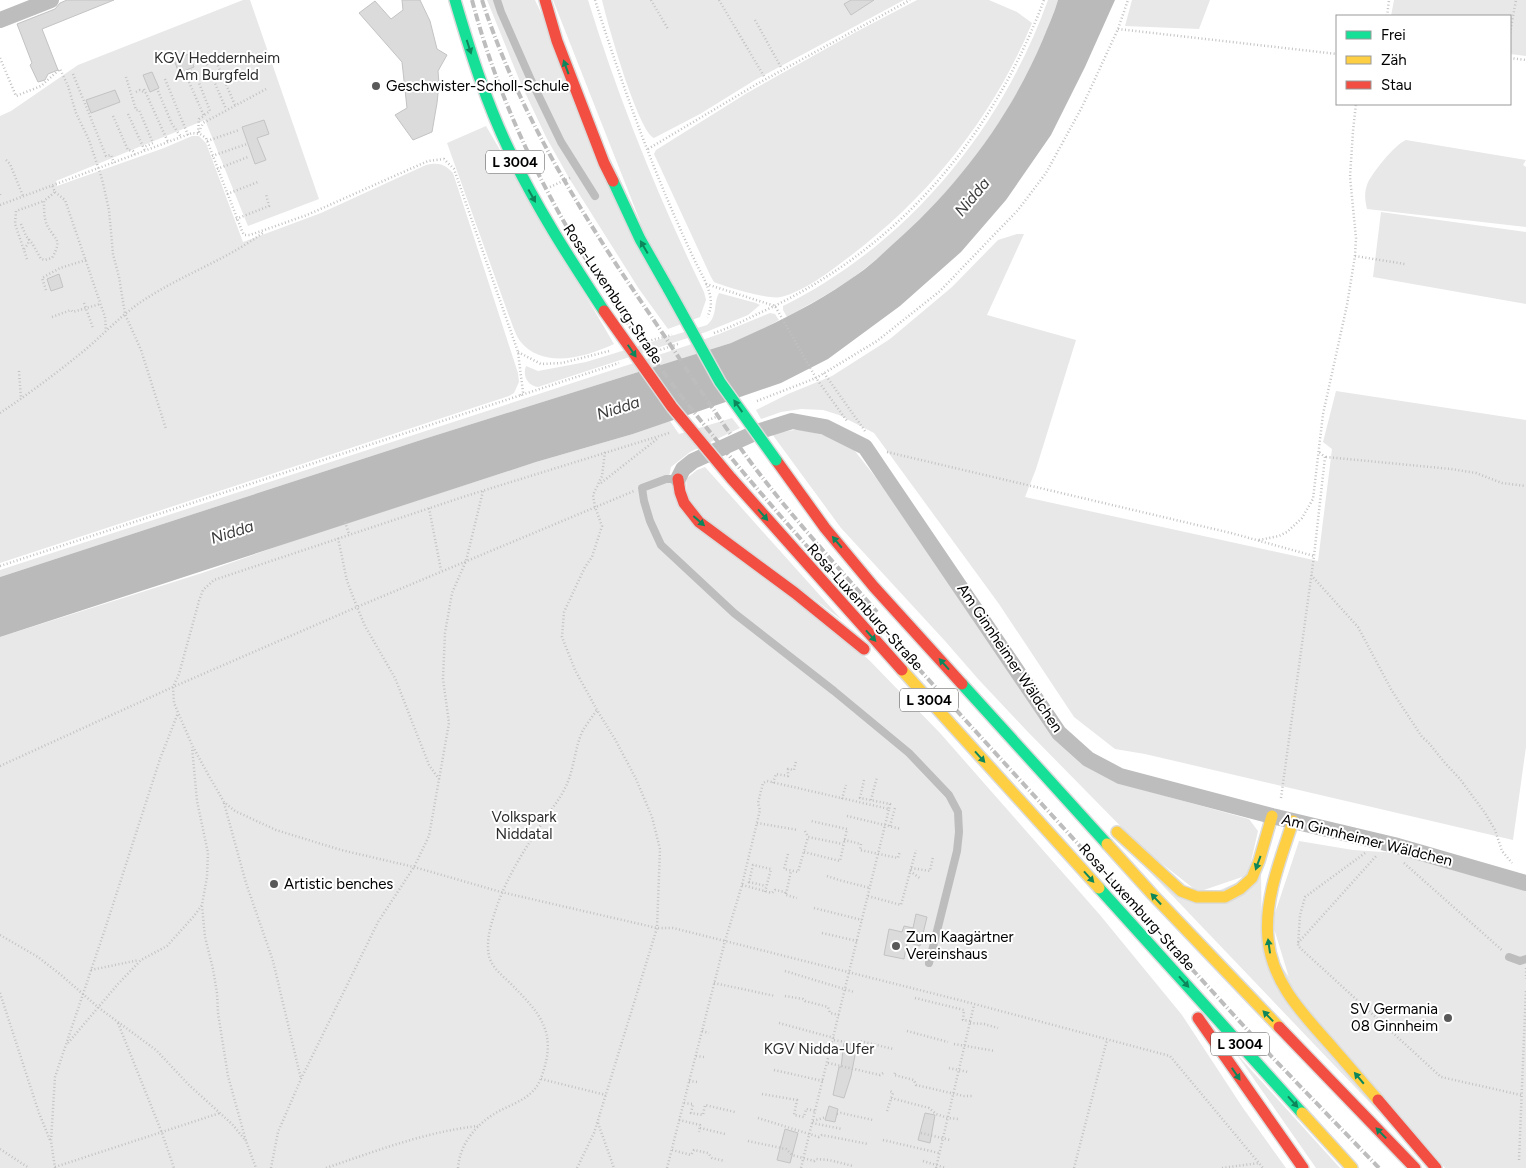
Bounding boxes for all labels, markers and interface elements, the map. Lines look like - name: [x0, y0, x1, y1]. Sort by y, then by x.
- legend: [1336, 15, 1511, 105]
- text: Frei: [1381, 26, 1406, 44]
- one-way arrow: [465, 39, 473, 54]
- park label: KGV Heddernheim Am Burgfeld: [154, 49, 280, 84]
- text: Zäh: [1381, 51, 1407, 69]
- one-way arrow: [562, 59, 569, 74]
- text: Stau: [1381, 76, 1412, 94]
- place label: Geschwister-Scholl-Schule: [386, 77, 569, 95]
- marker: Geschwister-Scholl-Schule: [370, 80, 382, 92]
- road number: L 3004: [486, 150, 544, 173]
- water label: Nidda: [950, 174, 994, 220]
- one-way arrow: [528, 189, 537, 203]
- street label: Rosa-Luxemburg-Straße: [559, 221, 667, 367]
- one-way arrow: [640, 241, 649, 254]
- one-way arrow: [627, 345, 637, 358]
- water label: Nidda: [594, 392, 642, 424]
- one-way arrow: [733, 399, 743, 413]
- one-way arrow: [757, 508, 769, 520]
- one-way arrow: [692, 515, 705, 526]
- water label: Nidda: [208, 516, 256, 548]
- one-way arrow: [831, 535, 842, 548]
- street label: Rosa-Luxemburg-Straße: [803, 540, 927, 674]
- street label: Am Ginnheimer Wäldchen: [954, 580, 1066, 736]
- one-way arrow: [865, 630, 877, 642]
- one-way arrow: [938, 658, 950, 670]
- road number: L 3004: [900, 688, 958, 712]
- one-way arrow: [974, 750, 986, 762]
- park label: Volkspark Niddatal: [492, 808, 557, 843]
- street label: Am Ginnheimer Wäldchen: [1280, 810, 1454, 870]
- street label: Rosa-Luxemburg-Straße: [1075, 840, 1199, 974]
- one-way arrow: [1254, 856, 1262, 871]
- one-way arrow: [1083, 871, 1095, 883]
- place label: Artistic benches: [284, 875, 393, 893]
- marker: Artistic benches: [268, 878, 280, 890]
- one-way arrow: [1150, 893, 1162, 905]
- place label: Zum Kaagärtner Vereinshaus: [906, 928, 1014, 963]
- one-way arrow: [1265, 937, 1273, 953]
- marker: Zum Kaagärtner Vereinshaus: [890, 940, 902, 952]
- one-way arrow: [1178, 975, 1190, 987]
- place label: SV Germania 08 Ginnheim: [1350, 1000, 1438, 1035]
- one-way arrow: [1262, 1011, 1274, 1023]
- marker: SV Germania 08 Ginnheim: [1442, 1012, 1454, 1024]
- road number: L 3004: [1211, 1032, 1269, 1056]
- park label: KGV Nidda-Ufer: [764, 1040, 874, 1058]
- one-way arrow: [1231, 1067, 1241, 1081]
- one-way arrow: [1353, 1072, 1364, 1085]
- one-way arrow: [1287, 1096, 1299, 1108]
- one-way arrow: [1375, 1127, 1387, 1139]

